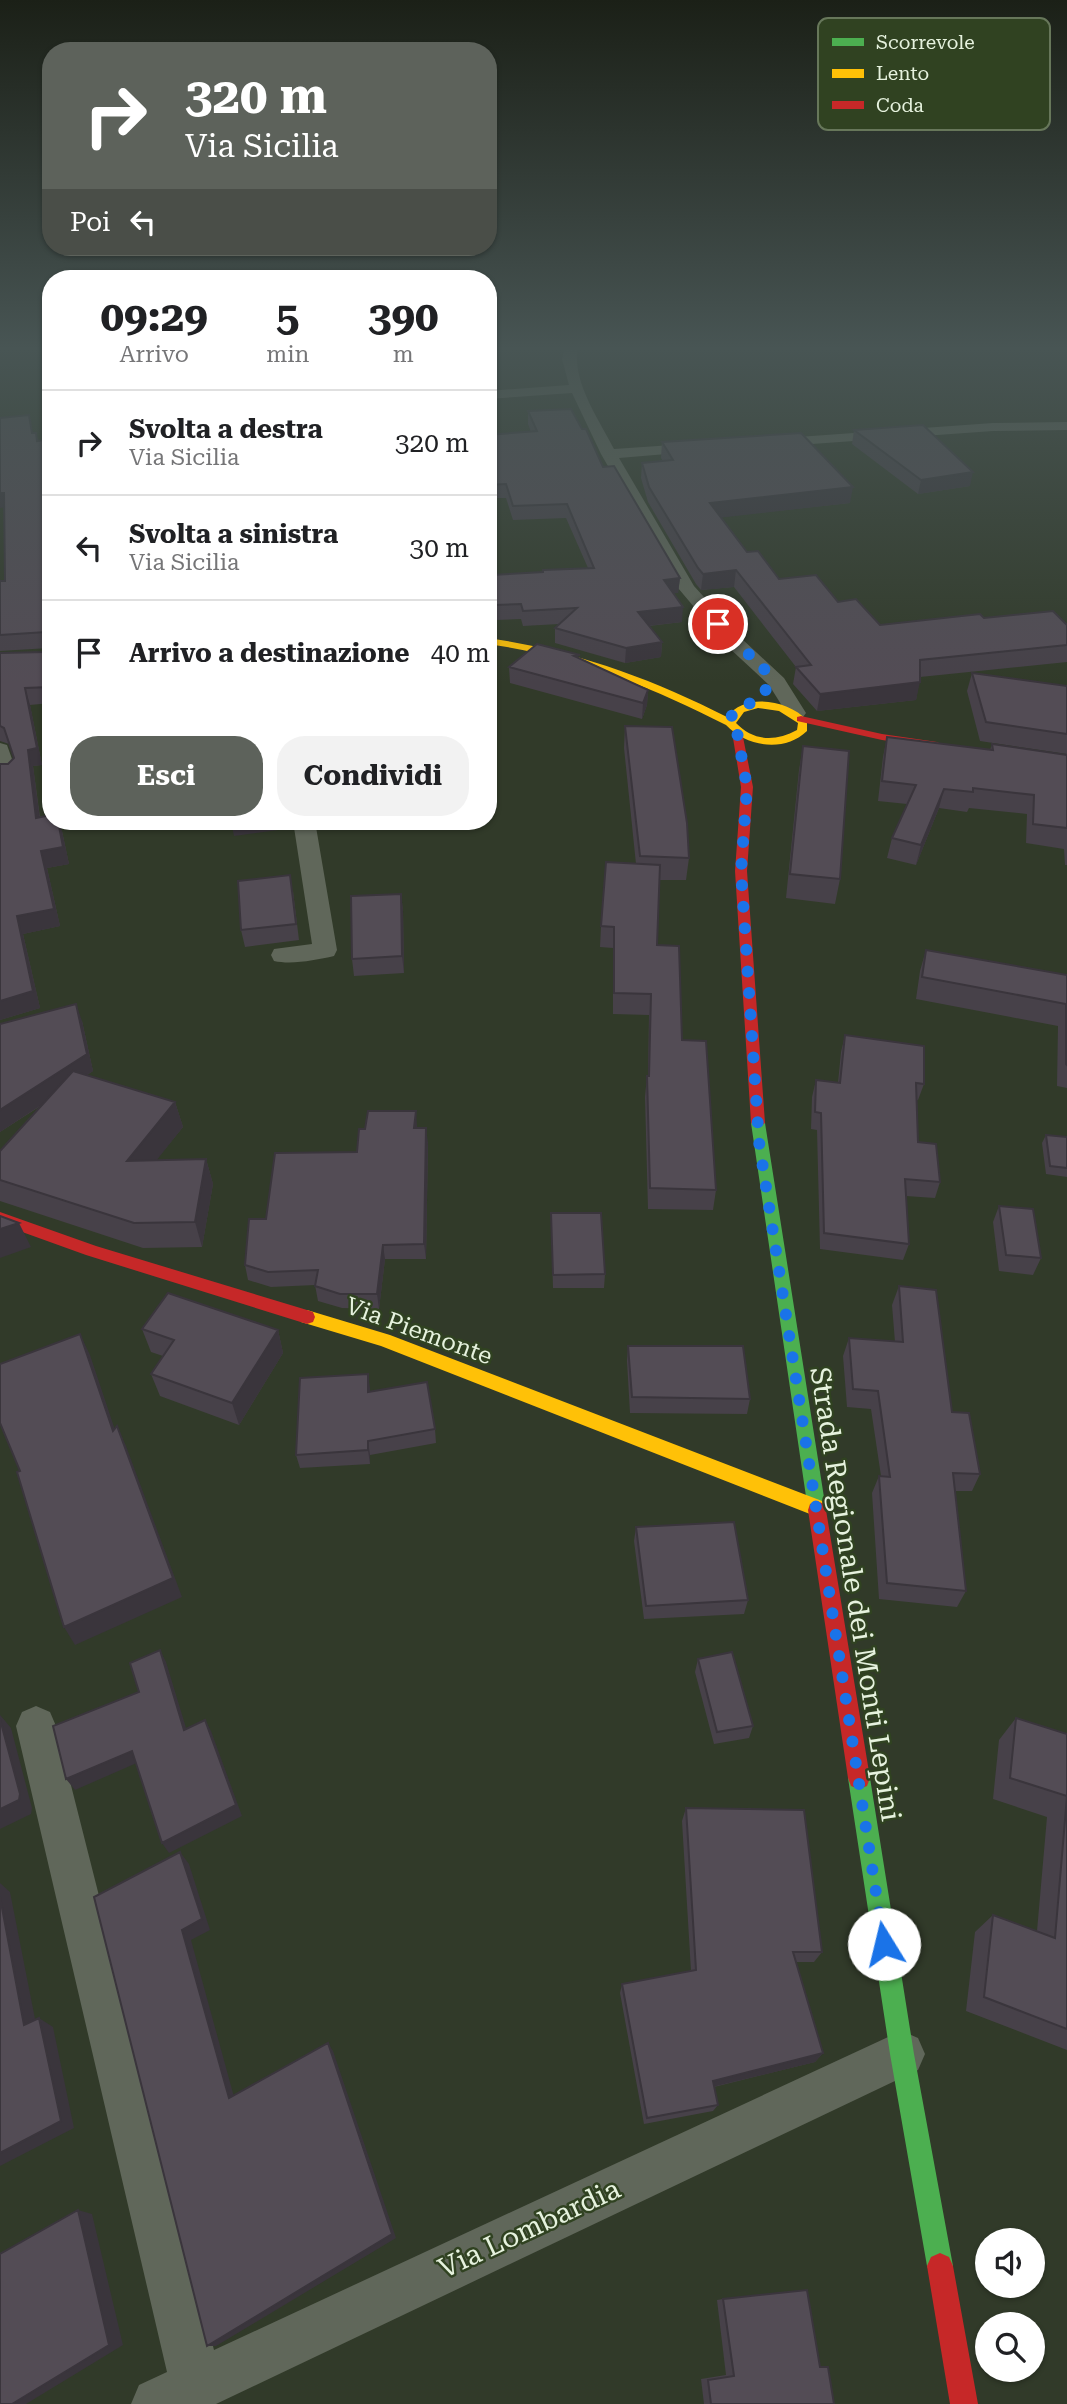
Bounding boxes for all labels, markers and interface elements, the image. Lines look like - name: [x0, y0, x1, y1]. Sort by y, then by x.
- legend: [818, 18, 1050, 130]
- text: Scorrevole: [876, 31, 975, 54]
- text: Lento: [876, 62, 929, 85]
- text: 320 m: [185, 68, 327, 125]
- icon: right: [70, 70, 161, 161]
- text: Coda: [876, 94, 925, 117]
- text: Via Sicilia: [185, 127, 339, 165]
- icon: left: [124, 203, 162, 241]
- text: Poi: [70, 207, 110, 237]
- text: 09:29: [101, 292, 208, 341]
- text: 5: [276, 292, 300, 341]
- text: 390: [368, 292, 438, 341]
- text: Arrivo: [119, 341, 189, 368]
- text: min: [266, 341, 309, 368]
- text: m: [393, 341, 414, 368]
- text: Svolta a destra: [129, 414, 323, 444]
- icon: right: [70, 424, 108, 462]
- text: 320 m: [395, 428, 469, 458]
- text: Via Sicilia: [129, 444, 239, 471]
- text: Svolta a sinistra: [129, 519, 338, 549]
- icon: left: [70, 529, 108, 567]
- text: 30 m: [410, 533, 469, 563]
- text: Via Sicilia: [129, 549, 239, 576]
- pin: [688, 594, 748, 654]
- icon: arrive: [699, 605, 737, 643]
- icon: arrive: [70, 634, 108, 672]
- text: Arrivo a destinazione: [129, 638, 410, 668]
- text: 40 m: [431, 638, 490, 668]
- button: Esci: [70, 736, 263, 816]
- button: Condividi: [277, 736, 469, 816]
- street label: Via Piemonte: [342, 1292, 496, 1370]
- street label: Strada Regionale dei Monti Lepini: [803, 1365, 908, 1824]
- position arrow: [847, 1907, 921, 1981]
- street label: Via Lombardia: [433, 2172, 625, 2285]
- map controls: [975, 2228, 1045, 2382]
- button: sound: [975, 2228, 1045, 2298]
- button: search: [975, 2312, 1045, 2382]

